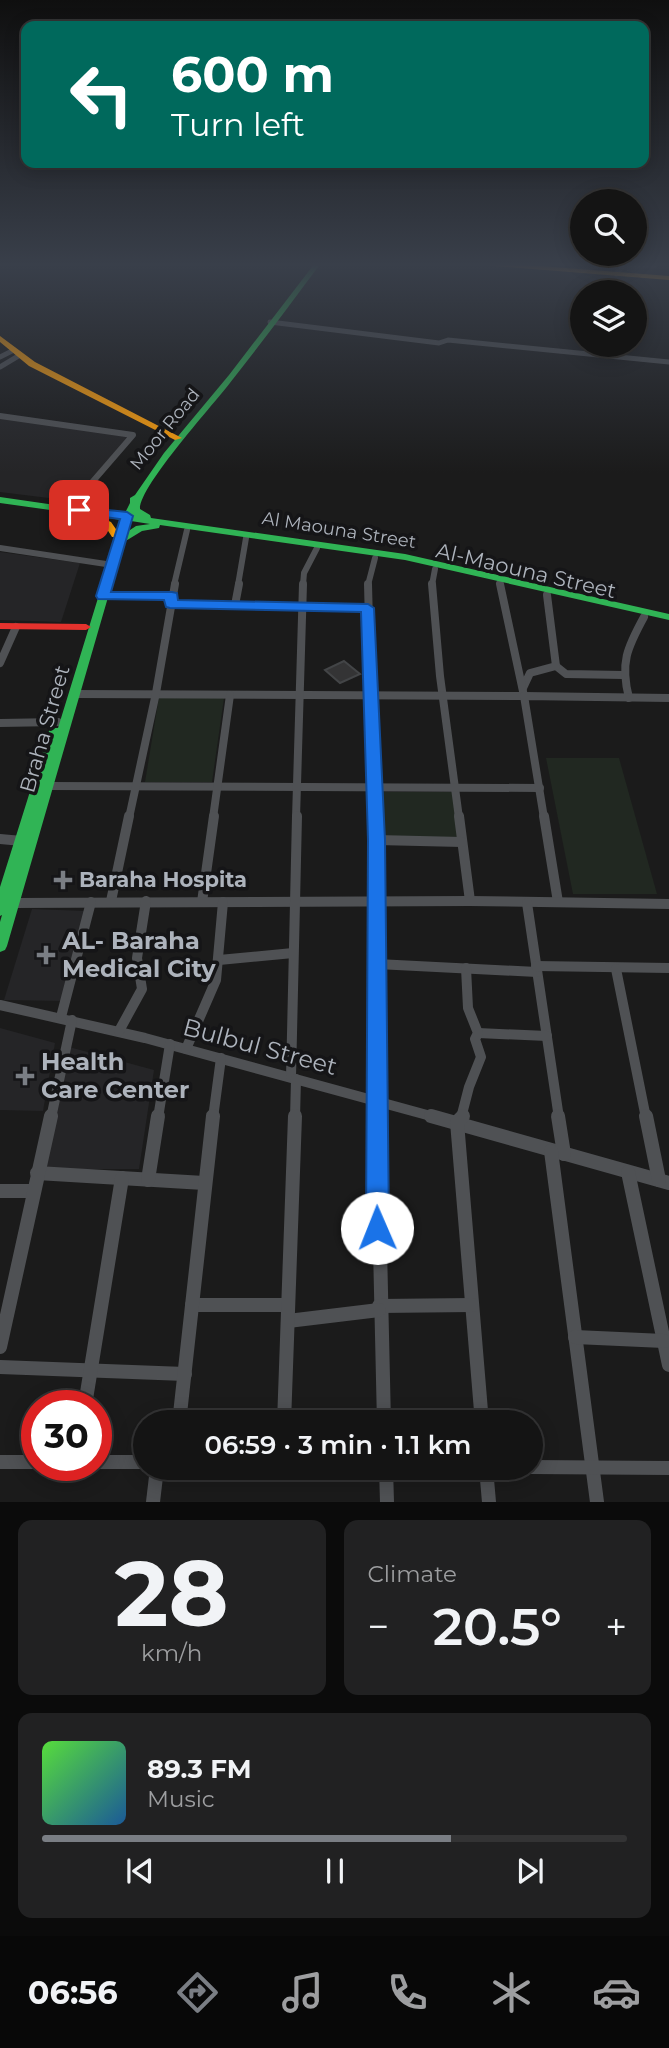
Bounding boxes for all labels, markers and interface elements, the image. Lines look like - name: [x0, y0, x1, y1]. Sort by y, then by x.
- text: 600 m: [171, 45, 334, 104]
- icon: left: [56, 49, 147, 140]
- text: Turn left: [171, 105, 305, 144]
- map controls: [570, 189, 647, 357]
- button: search: [570, 189, 647, 266]
- button: layers: [570, 280, 647, 357]
- street label: Moor Road: [125, 384, 205, 474]
- pin: [49, 480, 109, 540]
- icon: arrive: [60, 491, 98, 529]
- street label: Al Maouna Street: [260, 507, 418, 553]
- street label: Al-Maouna Street: [434, 538, 619, 603]
- street label: Braha Street: [14, 662, 75, 795]
- place label: Baraha Hospita: [79, 867, 247, 892]
- marker: Baraha Hospita: [53, 870, 73, 890]
- place label: AL- Baraha Medical City: [61, 926, 216, 983]
- marker: AL- Baraha Medical City: [36, 945, 56, 965]
- street label: Bulbul Street: [180, 1012, 341, 1081]
- place label: Health Care Center: [41, 1047, 189, 1104]
- marker: Health Care Center: [15, 1066, 35, 1086]
- position arrow: [340, 1191, 414, 1265]
- speed limit sign: 30: [21, 1390, 112, 1481]
- text: 06:59 · 3 min · 1.1 km: [205, 1429, 471, 1461]
- text: 28: [115, 1538, 229, 1649]
- text: Climate: [368, 1560, 457, 1588]
- text: 20.5°: [433, 1595, 562, 1658]
- text: −: [368, 1603, 389, 1650]
- text: +: [605, 1603, 627, 1650]
- text: km/h: [141, 1639, 202, 1667]
- text: 89.3 FM: [147, 1753, 252, 1785]
- text: Music: [147, 1785, 215, 1813]
- icon: previous: [121, 1852, 159, 1890]
- icon: pause: [316, 1852, 354, 1890]
- icon: next: [511, 1852, 549, 1890]
- icon: directions: [173, 1968, 222, 2017]
- icon: music: [278, 1968, 327, 2017]
- icon: phone: [383, 1968, 432, 2017]
- icon: climate: [487, 1968, 536, 2017]
- icon: car: [592, 1968, 641, 2017]
- text: 06:56: [28, 1973, 118, 2012]

